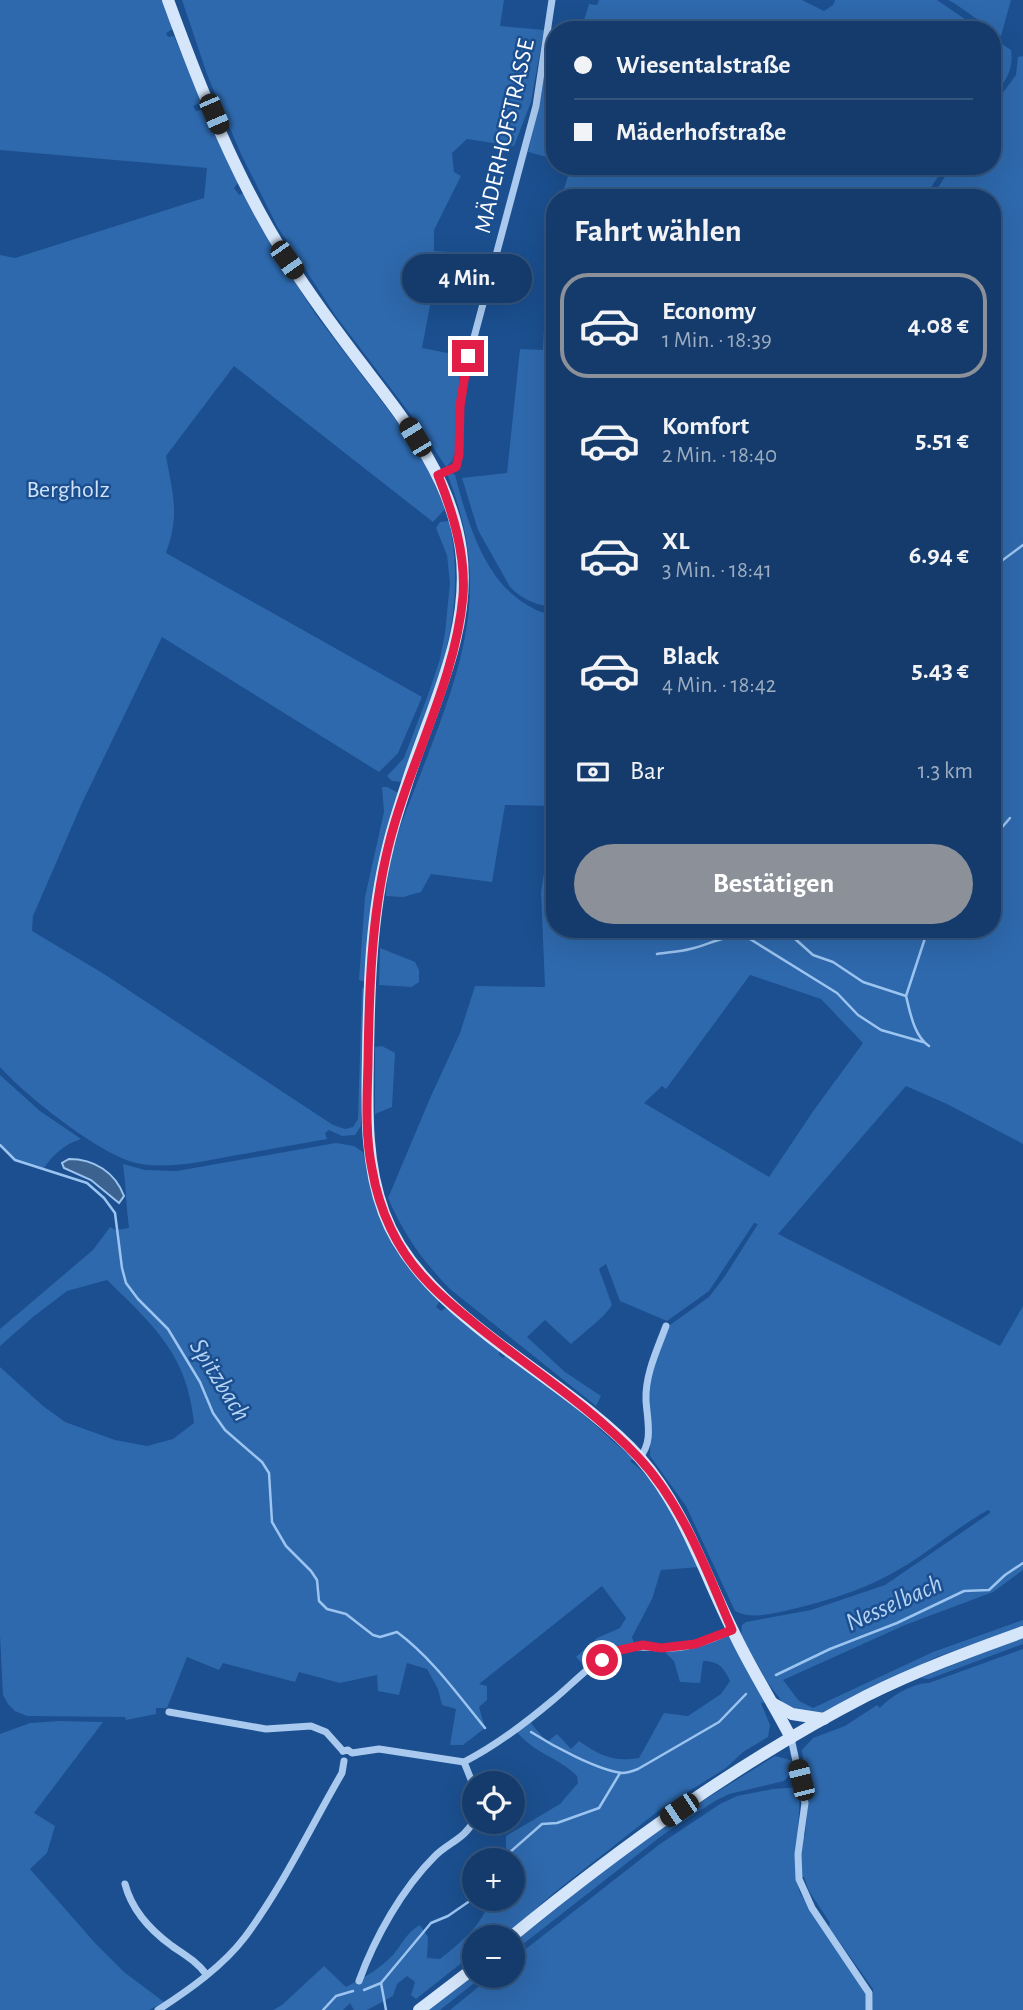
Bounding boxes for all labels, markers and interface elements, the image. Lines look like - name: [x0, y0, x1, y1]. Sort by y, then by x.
- street label: MÄDERHOFSTRASSE: [470, 36, 539, 236]
- text: Wiesentalstraße: [616, 52, 791, 78]
- car: [197, 91, 232, 137]
- text: Mäderhofstraße: [616, 119, 786, 145]
- text: Fahrt wählen: [574, 215, 742, 247]
- car: [267, 237, 308, 283]
- callout: 4 Min.: [403, 254, 533, 304]
- text: 4 Min.: [439, 267, 495, 290]
- icon: car: [578, 294, 641, 357]
- text: Economy: [662, 298, 756, 324]
- text: 4.08 €: [908, 312, 969, 338]
- text: 1 Min. · 18:39: [662, 329, 772, 352]
- route end: [452, 340, 484, 372]
- icon: car: [578, 409, 641, 472]
- text: Komfort: [662, 413, 749, 439]
- car: [396, 414, 435, 460]
- text: 5.51 €: [915, 427, 969, 453]
- text: 2 Min. · 18:40: [662, 444, 777, 467]
- park label: Bergholz: [26, 478, 110, 502]
- icon: car: [578, 524, 641, 587]
- text: XL: [662, 528, 689, 554]
- text: 6.94 €: [909, 542, 969, 568]
- text: 3 Min. · 18:41: [662, 559, 772, 582]
- icon: car: [578, 639, 641, 702]
- text: Black: [662, 643, 719, 669]
- text: 5.43 €: [911, 657, 969, 683]
- text: 4 Min. · 18:42: [662, 674, 776, 697]
- icon: cash: [574, 753, 612, 791]
- text: Bar: [630, 758, 664, 784]
- text: 1.3 km: [918, 760, 973, 783]
- button: Bestätigen: [574, 844, 973, 924]
- water label: Spitzbach: [185, 1334, 255, 1426]
- water label: Nesselbach: [842, 1570, 946, 1636]
- route start: [586, 1644, 618, 1676]
- car: [786, 1757, 817, 1803]
- map controls: [462, 1771, 525, 1988]
- button: locate: [462, 1771, 525, 1834]
- car: [656, 1790, 703, 1830]
- button: +: [462, 1848, 525, 1911]
- button: −: [462, 1925, 525, 1988]

